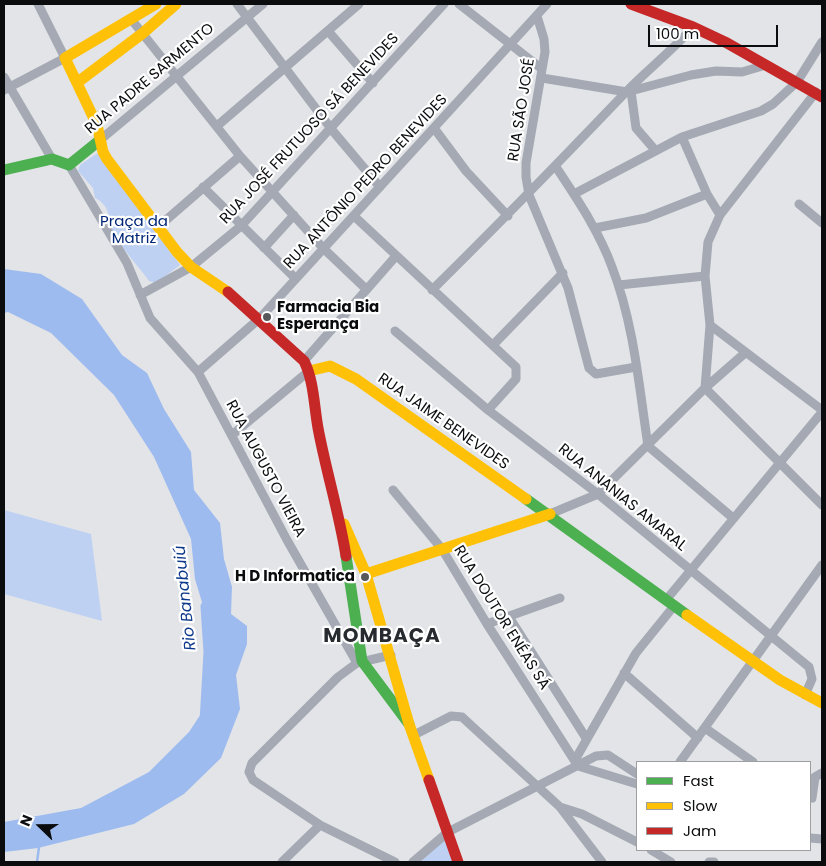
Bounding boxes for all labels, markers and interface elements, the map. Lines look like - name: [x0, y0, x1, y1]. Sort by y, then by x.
- scale bar: [651, 15, 781, 47]
- street label: RUA PADRE SARMENTO: [82, 20, 218, 138]
- text: 100 m: [656, 23, 699, 44]
- street label: RUA JOSÉ FRUTUOSO SÁ BENEVIDES: [217, 30, 403, 228]
- street label: RUA SÃO JOSÉ: [505, 57, 539, 163]
- street label: RUA ANTÔNIO PEDRO BENEVIDES: [280, 91, 452, 273]
- park label: Praça da Matriz: [100, 213, 168, 248]
- place label: Farmacia Bia Esperança: [277, 299, 379, 334]
- marker: Farmacia Bia Esperança: [261, 311, 273, 323]
- street label: RUA JAIME BENEVIDES: [374, 370, 512, 474]
- street label: RUA AUGUSTO VIEIRA: [221, 397, 309, 541]
- street label: RUA ANANIAS AMARAL: [554, 441, 690, 555]
- street label: RUA DOUTOR ENÉAS SÁ: [449, 543, 553, 693]
- water label: Rio Banabuiú: [171, 544, 201, 652]
- place label: H D Informatica: [235, 568, 355, 586]
- marker: H D Informatica: [359, 571, 371, 583]
- district label: MOMBAÇA: [322, 625, 442, 649]
- legend: [636, 761, 811, 851]
- text: Fast: [683, 770, 714, 791]
- text: Slow: [683, 795, 717, 816]
- north arrow: [15, 801, 65, 851]
- text: N: [15, 812, 37, 829]
- text: Jam: [683, 820, 717, 841]

